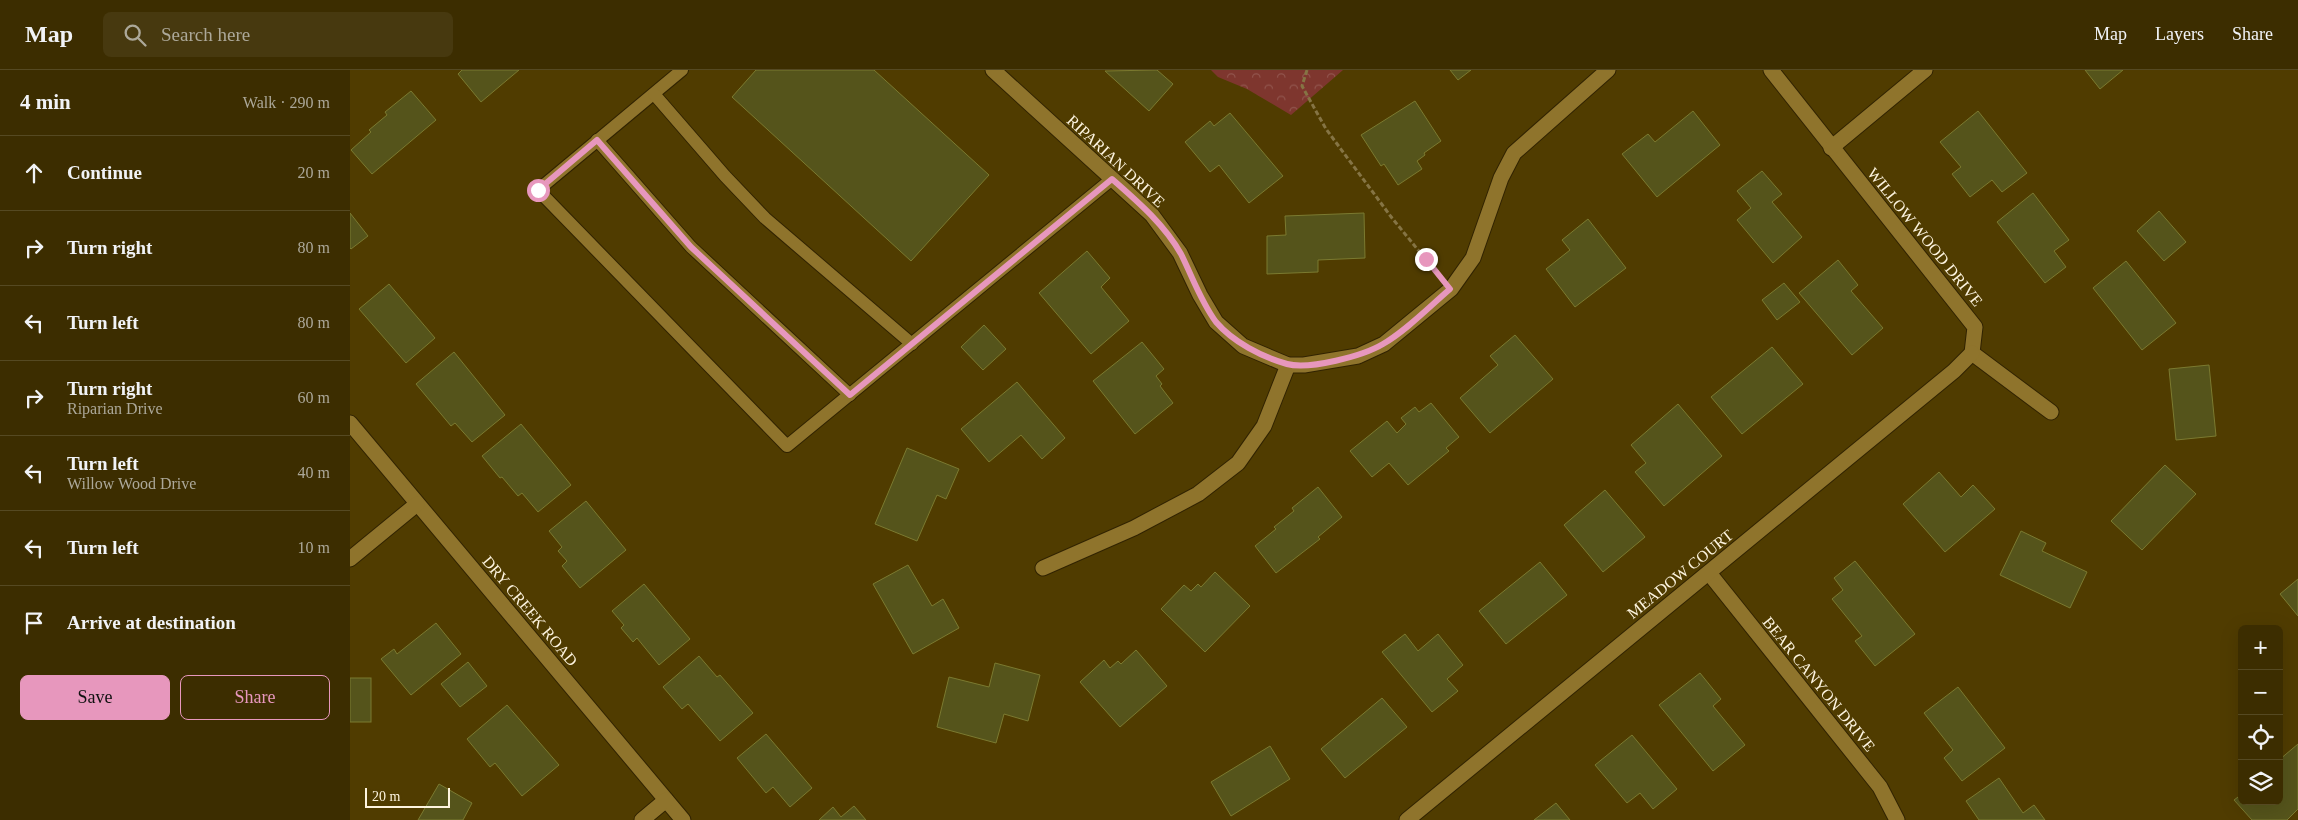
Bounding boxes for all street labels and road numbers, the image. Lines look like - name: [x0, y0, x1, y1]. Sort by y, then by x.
- street label: RIPARIAN DRIVE: [1064, 111, 1168, 211]
- street label: WILLOW WOOD DRIVE: [1864, 165, 1986, 309]
- street label: MEADOW COURT: [1624, 526, 1736, 622]
- street label: DRY CREEK ROAD: [479, 553, 581, 669]
- street label: BEAR CANYON DRIVE: [1760, 613, 1878, 755]

